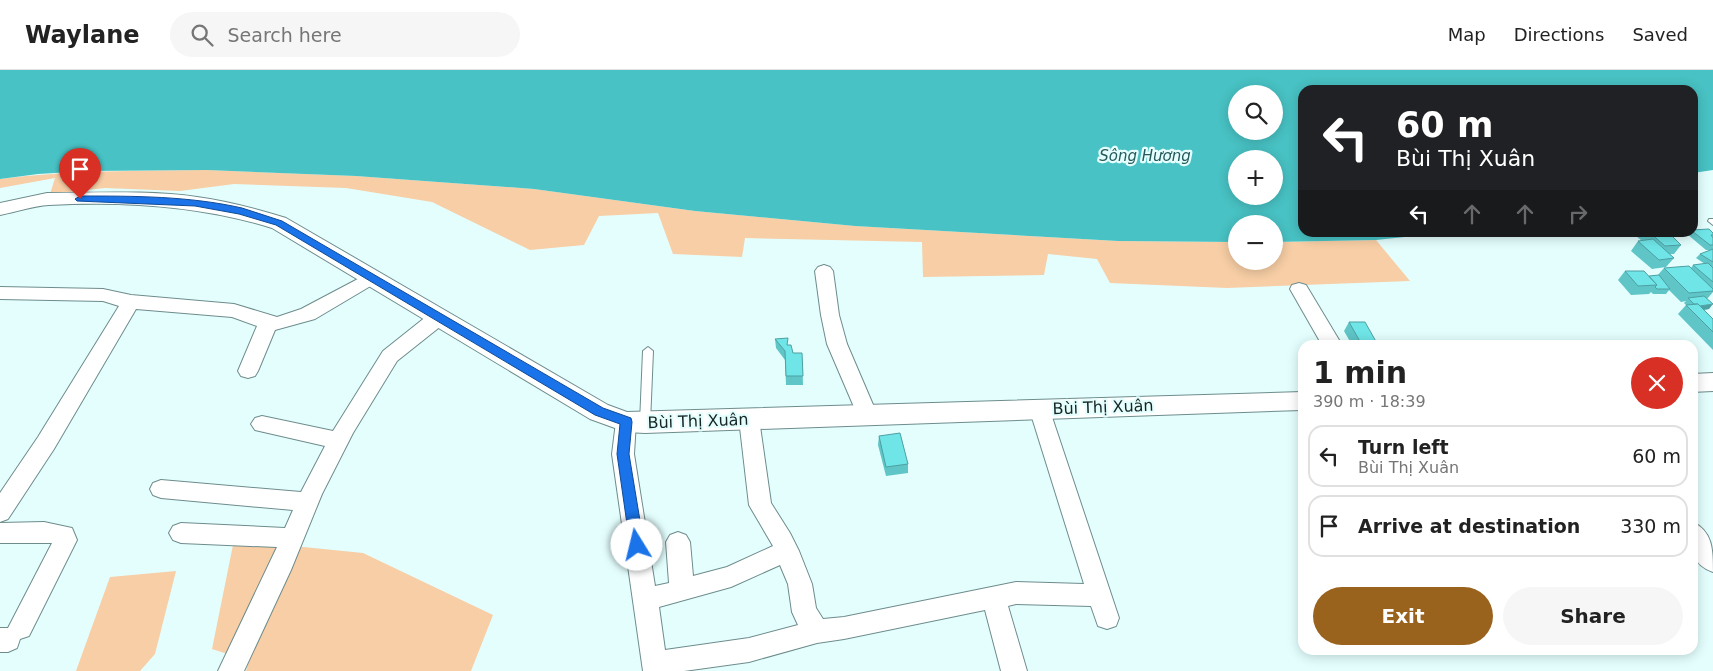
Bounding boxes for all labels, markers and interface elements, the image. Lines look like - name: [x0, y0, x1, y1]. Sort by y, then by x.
- search box: [170, 12, 520, 57]
- text: Waylane: [25, 21, 140, 49]
- icon: search: [188, 21, 216, 49]
- text: Search here: [228, 24, 342, 46]
- text: Map: [1448, 24, 1486, 45]
- text: Directions: [1514, 24, 1604, 45]
- text: Saved: [1632, 24, 1688, 45]
- map controls: [1228, 85, 1283, 270]
- button: search: [1228, 85, 1283, 140]
- icon: left: [1313, 105, 1378, 170]
- text: 60 m: [1396, 105, 1493, 145]
- text: Bùi Thị Xuân: [1396, 146, 1535, 171]
- water label: Sông Hương: [1099, 147, 1191, 165]
- pin: [59, 148, 101, 199]
- button: +: [1228, 150, 1283, 205]
- icon: arrive: [66, 155, 94, 183]
- icon: left: [1405, 200, 1433, 228]
- icon: ahead: [1458, 200, 1486, 228]
- icon: ahead: [1511, 200, 1539, 228]
- icon: right: [1564, 200, 1592, 228]
- button: −: [1228, 215, 1283, 270]
- text: 1 min: [1313, 355, 1407, 390]
- button: close: [1631, 357, 1683, 409]
- text: 390 m · 18:39: [1313, 392, 1426, 411]
- street label: Bùi Thị Xuân: [1052, 396, 1154, 418]
- street label: Bùi Thị Xuân: [647, 410, 749, 432]
- text: Turn left: [1358, 436, 1449, 458]
- icon: left: [1315, 442, 1343, 470]
- text: 60 m: [1632, 445, 1681, 467]
- text: Bùi Thị Xuân: [1358, 458, 1459, 477]
- icon: arrive: [1315, 512, 1343, 540]
- text: Arrive at destination: [1358, 515, 1580, 537]
- text: 330 m: [1620, 515, 1681, 537]
- position arrow: [610, 518, 662, 570]
- button: Exit: [1313, 587, 1493, 645]
- button: Share: [1503, 587, 1683, 645]

